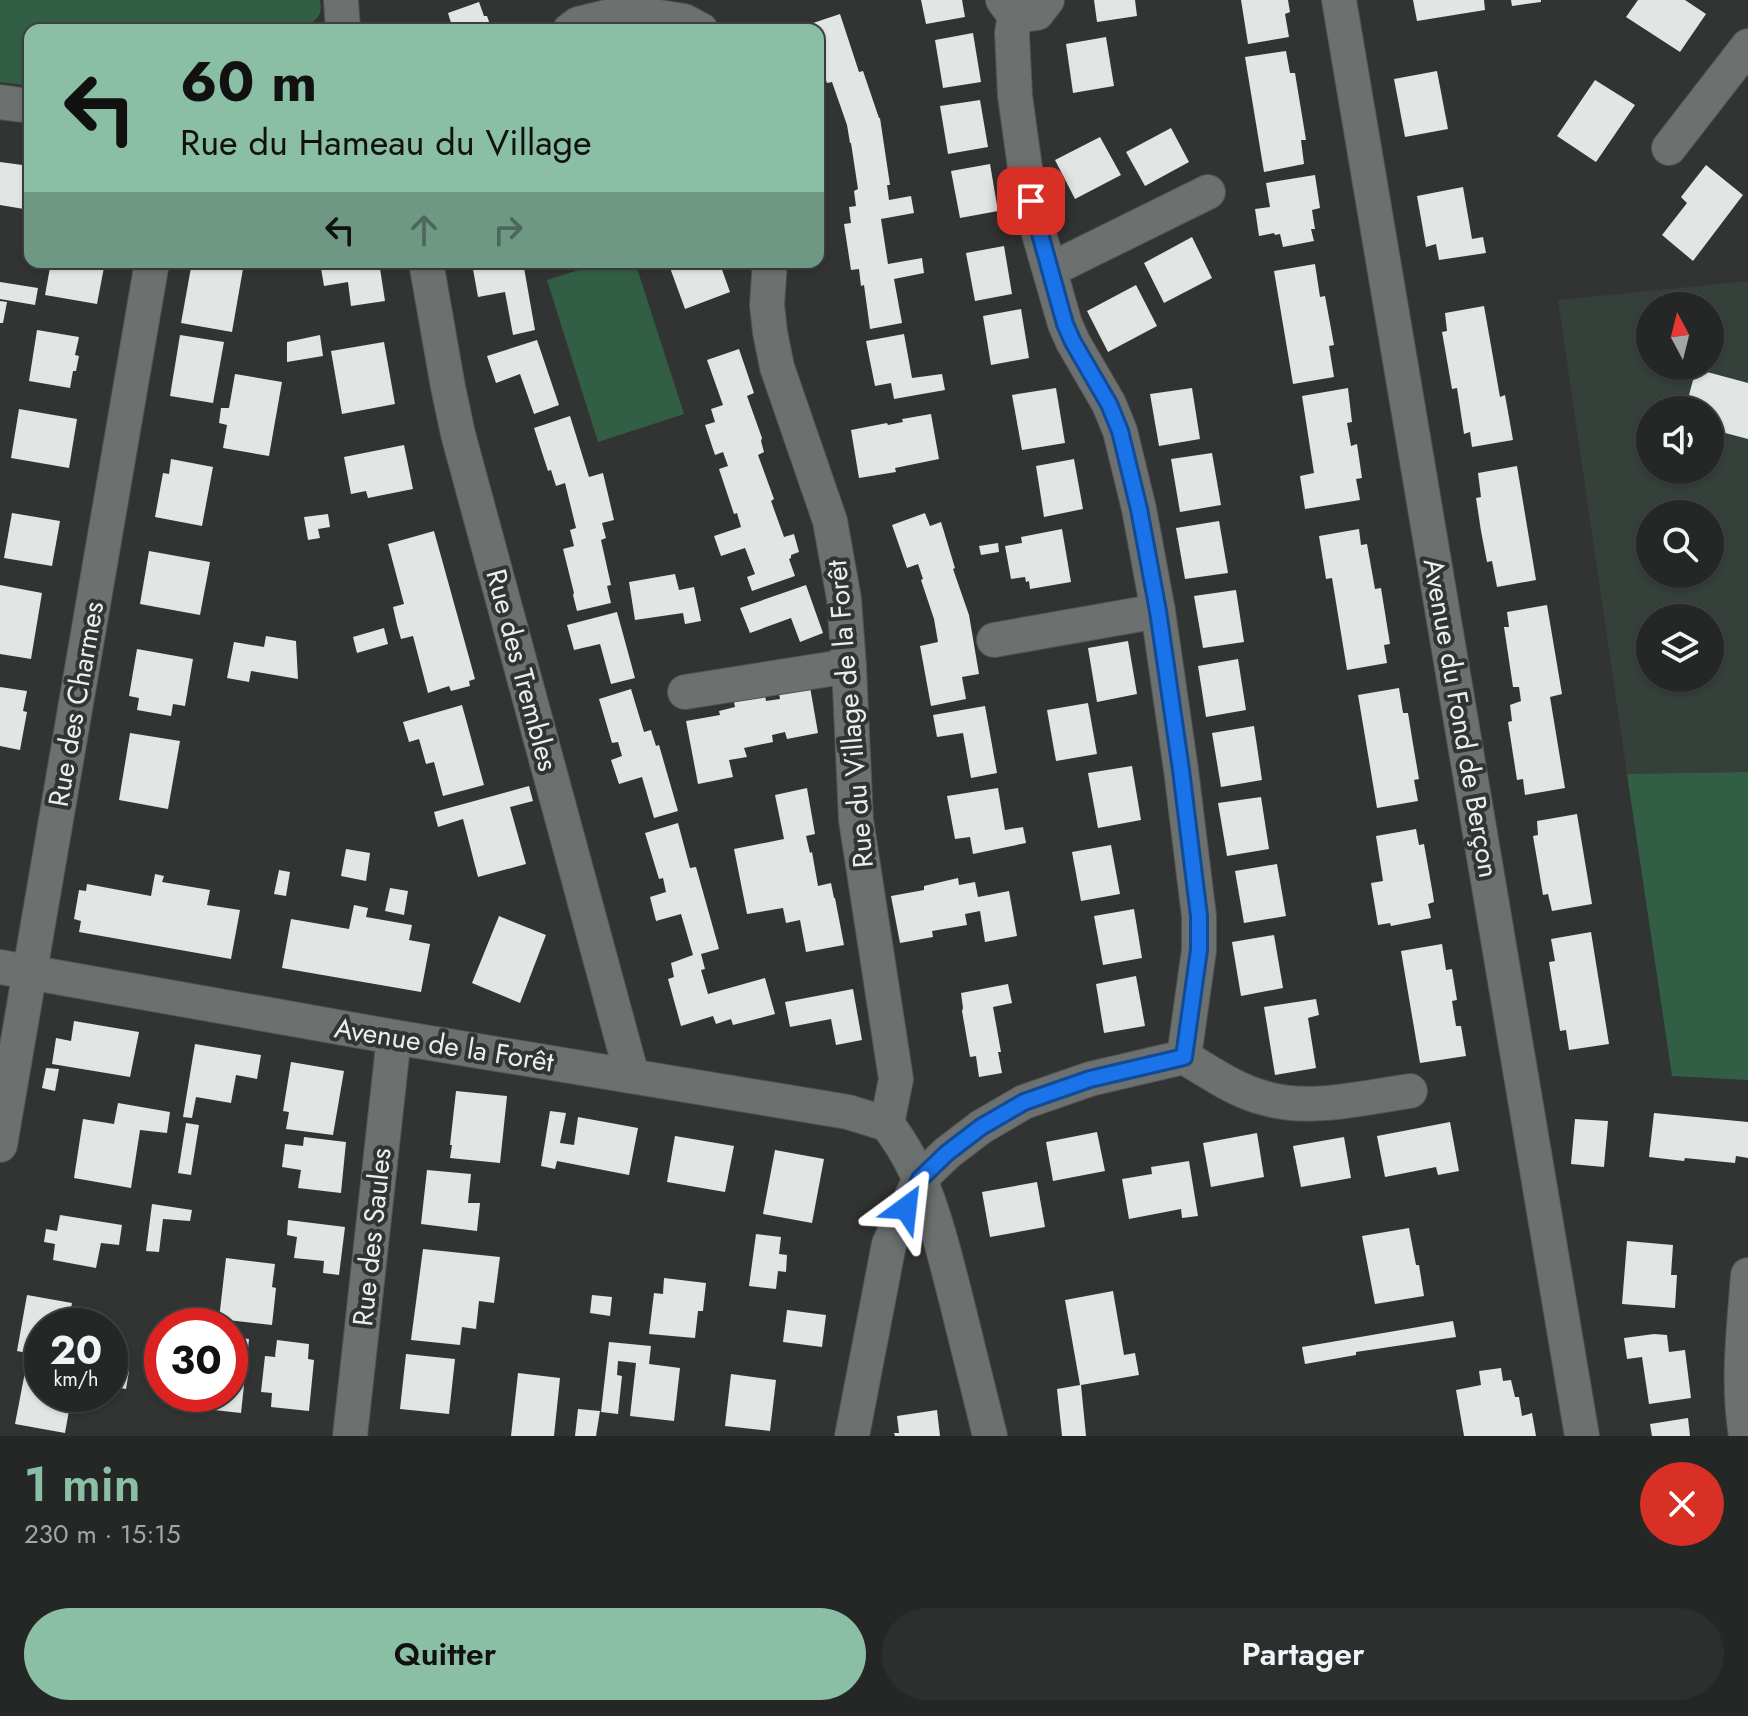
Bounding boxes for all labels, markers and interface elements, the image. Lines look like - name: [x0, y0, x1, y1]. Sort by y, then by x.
- text: 60 m: [180, 41, 317, 122]
- icon: left: [48, 56, 152, 160]
- text: Rue du Hameau du Village: [180, 116, 592, 168]
- pin: [997, 167, 1065, 235]
- icon: arrive: [1009, 179, 1053, 223]
- icon: left: [318, 208, 362, 252]
- icon: ahead: [402, 208, 446, 252]
- icon: right: [486, 208, 530, 252]
- north arrow: [1636, 292, 1724, 380]
- map controls: [1636, 292, 1724, 692]
- button: sound: [1636, 396, 1724, 484]
- button: search: [1636, 500, 1724, 588]
- street label: Avenue du Fond de Berçon: [1413, 555, 1509, 881]
- street label: Rue du Village de la Forêt: [816, 558, 884, 870]
- street label: Rue des Trembles: [475, 564, 569, 776]
- street label: Rue des Charmes: [38, 598, 114, 810]
- button: layers: [1636, 604, 1724, 692]
- street label: Avenue de la Forêt: [331, 1007, 557, 1083]
- street label: Rue des Saules: [342, 1146, 402, 1328]
- position arrow: [864, 1166, 948, 1250]
- speed limit sign: 30: [144, 1308, 248, 1412]
- text: 20: [50, 1321, 102, 1379]
- text: km/h: [53, 1365, 99, 1394]
- text: 1 min: [24, 1450, 141, 1519]
- button: close: [1640, 1462, 1724, 1546]
- text: 230 m · 15:15: [24, 1515, 181, 1553]
- button: Quitter: [24, 1608, 866, 1700]
- button: Partager: [882, 1608, 1724, 1700]

